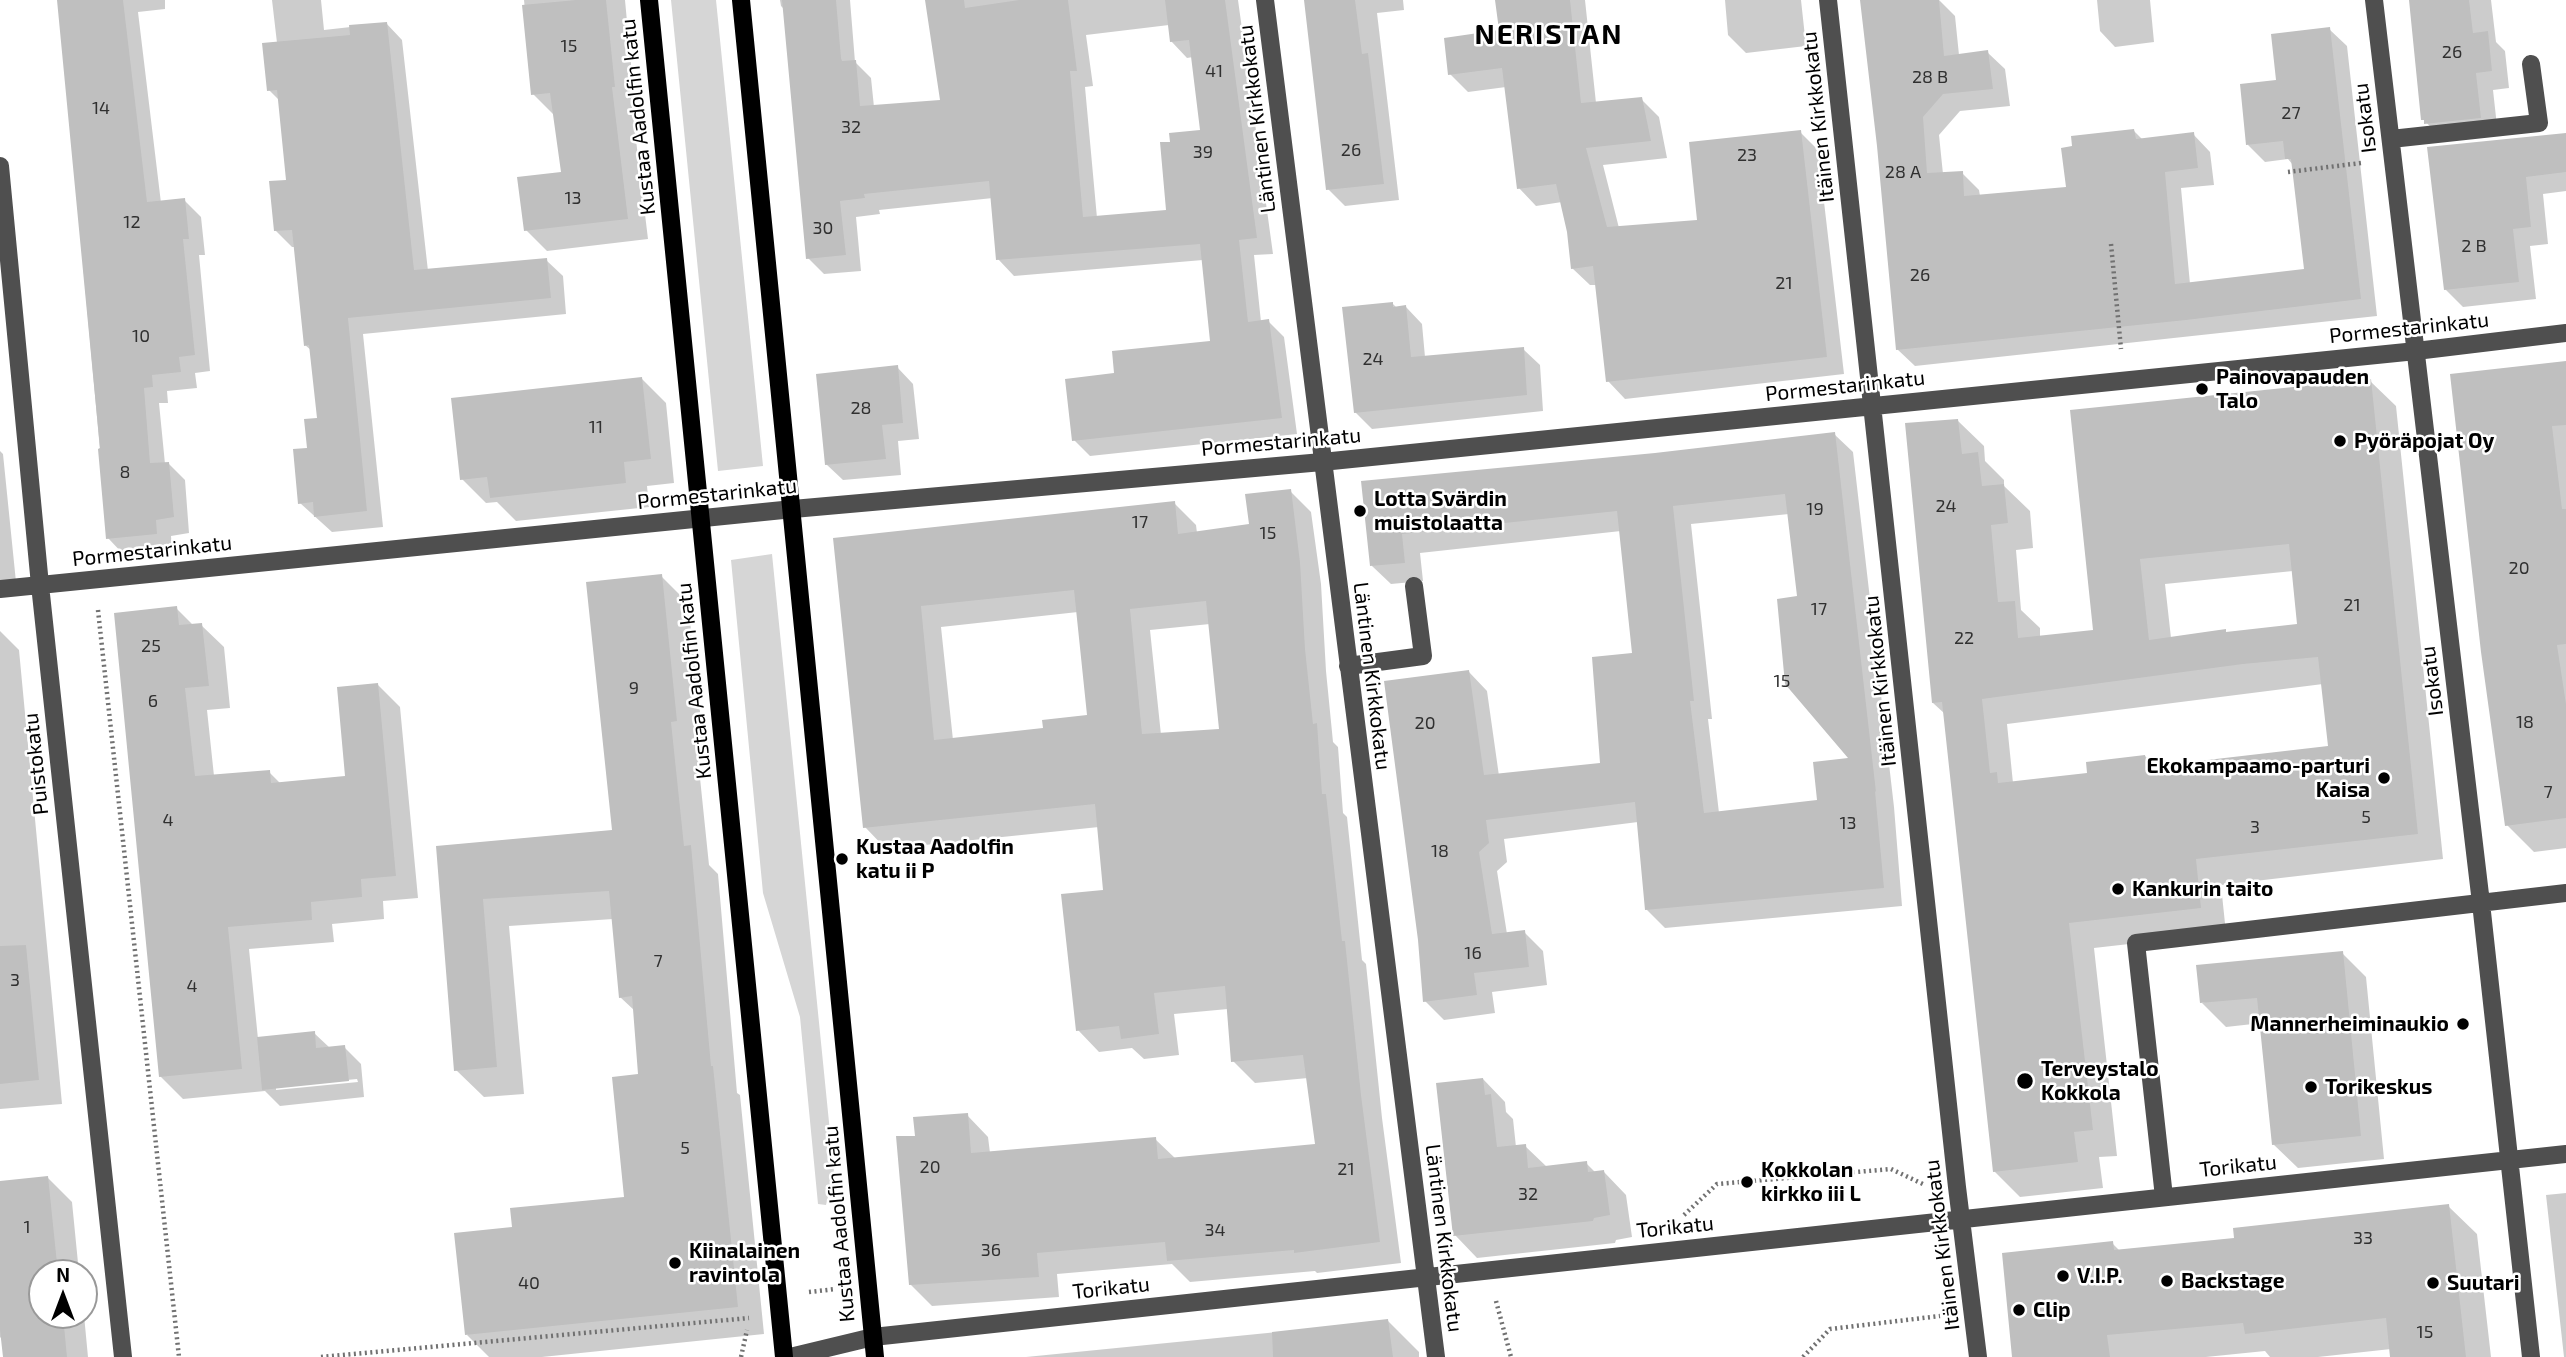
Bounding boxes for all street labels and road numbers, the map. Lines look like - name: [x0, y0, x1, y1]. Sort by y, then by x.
- street label: Kustaa Aadolfin katu: [615, 18, 661, 216]
- street label: Läntinen Kirkkokatu: [1233, 24, 1281, 214]
- street label: Itäinen Kirkkokatu: [1796, 30, 1840, 204]
- street label: Isokatu: [2348, 82, 2382, 154]
- street label: Pormestarinkatu: [2328, 307, 2490, 349]
- street label: Pormestarinkatu: [1764, 365, 1926, 407]
- street label: Pormestarinkatu: [1200, 422, 1362, 462]
- street label: Pormestarinkatu: [636, 473, 798, 515]
- street label: Pormestarinkatu: [71, 530, 233, 572]
- street label: Läntinen Kirkkokatu: [1348, 581, 1396, 771]
- street label: Kustaa Aadolfin katu: [671, 582, 717, 780]
- street label: Itäinen Kirkkokatu: [1858, 594, 1902, 768]
- street label: Isokatu: [2415, 645, 2449, 717]
- street label: Puistokatu: [18, 712, 54, 816]
- street label: Kustaa Aadolfin katu: [818, 1125, 860, 1323]
- street label: Läntinen Kirkkokatu: [1420, 1143, 1468, 1333]
- street label: Torikatu: [2198, 1149, 2278, 1183]
- street label: Itäinen Kirkkokatu: [1919, 1158, 1965, 1332]
- street label: Torikatu: [1635, 1210, 1715, 1244]
- street label: Torikatu: [1071, 1271, 1151, 1305]

